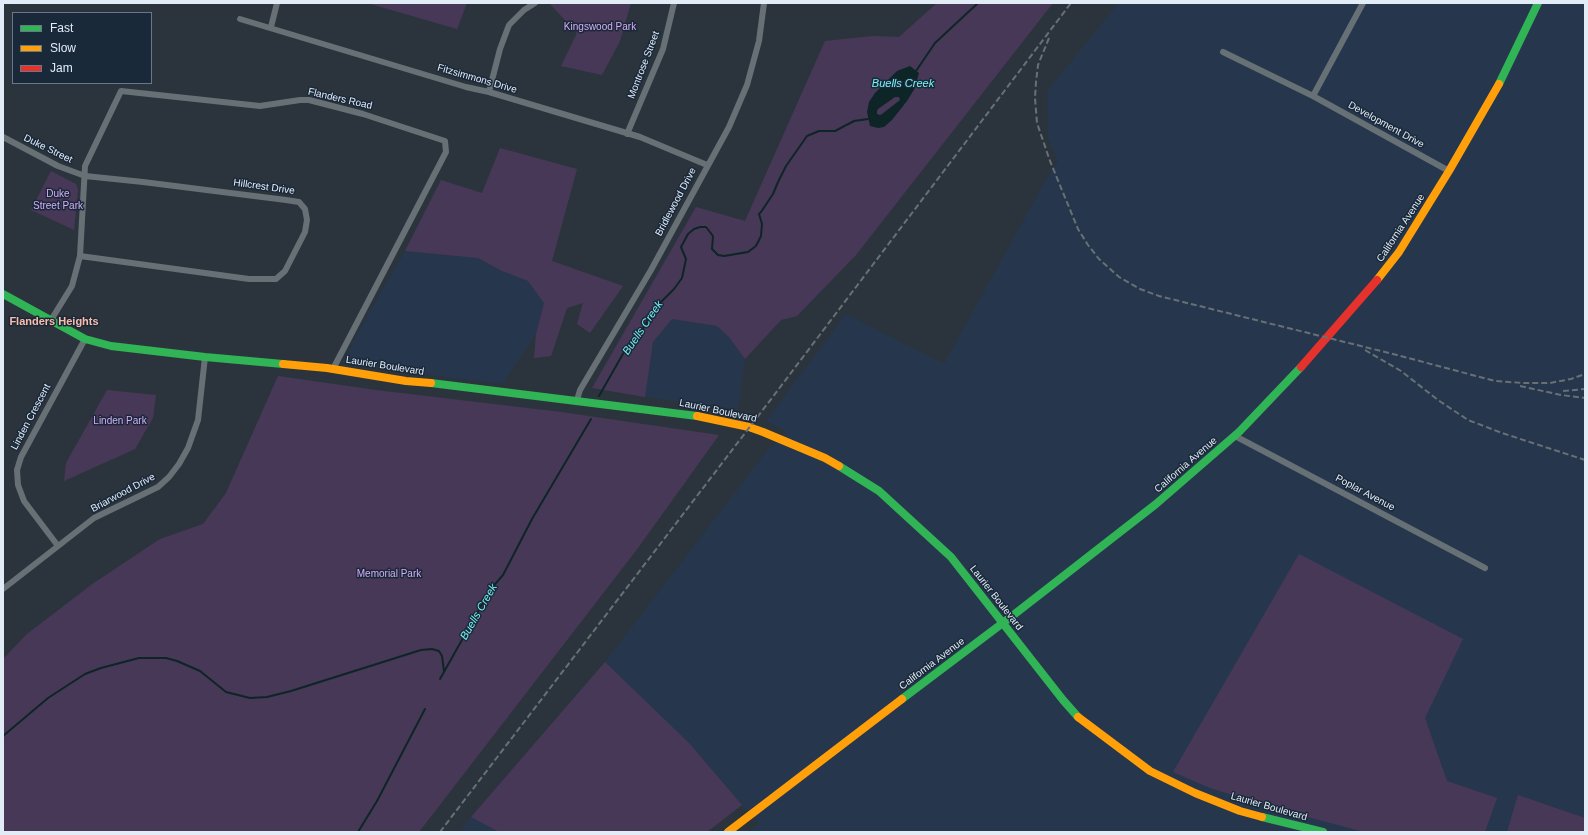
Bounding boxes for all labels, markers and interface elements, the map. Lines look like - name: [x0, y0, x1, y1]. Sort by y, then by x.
- legend: [12, 12, 152, 84]
- text: Fast: [50, 21, 73, 35]
- park label: Kingswood Park: [564, 21, 636, 33]
- street label: Montrose Street: [626, 30, 662, 100]
- text: Slow: [50, 41, 76, 55]
- text: Jam: [50, 61, 73, 75]
- street label: Fitzsimmons Drive: [436, 62, 518, 96]
- water label: Buells Creek: [872, 77, 934, 91]
- street label: Flanders Road: [307, 86, 373, 112]
- street label: Development Drive: [1346, 99, 1426, 151]
- street label: Duke Street: [22, 132, 74, 166]
- street label: Bridlewood Drive: [653, 166, 699, 238]
- street label: Hillcrest Drive: [233, 177, 295, 197]
- park label: Duke Street Park: [33, 188, 83, 212]
- street label: California Avenue: [1375, 192, 1427, 264]
- water label: Buells Creek: [620, 298, 666, 358]
- district label: Flanders Heights: [9, 315, 99, 329]
- street label: Laurier Boulevard: [345, 354, 425, 378]
- street label: Linden Crescent: [9, 382, 53, 452]
- street label: Laurier Boulevard: [678, 397, 758, 425]
- park label: Linden Park: [93, 415, 147, 427]
- street label: California Avenue: [1152, 435, 1220, 495]
- street label: Briarwood Drive: [89, 471, 157, 515]
- street label: Poplar Avenue: [1333, 472, 1397, 514]
- street label: Laurier Boulevard: [967, 563, 1025, 633]
- park label: Memorial Park: [357, 568, 421, 580]
- water label: Buells Creek: [458, 582, 500, 642]
- street label: California Avenue: [897, 636, 967, 692]
- street label: Laurier Boulevard: [1229, 790, 1309, 824]

